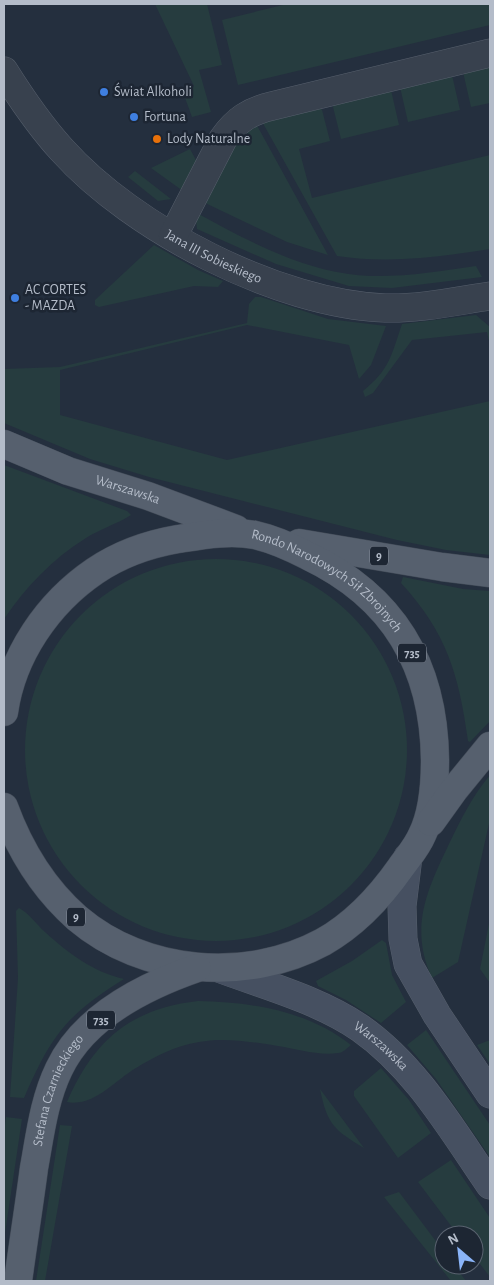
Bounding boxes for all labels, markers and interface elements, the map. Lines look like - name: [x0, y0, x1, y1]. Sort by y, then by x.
- place label: Świat Alkoholi: [114, 82, 192, 99]
- marker: Świat Alkoholi: [98, 86, 110, 98]
- place label: Fortuna: [144, 110, 187, 124]
- marker: Fortuna: [128, 111, 140, 123]
- place label: Lody Naturalne: [167, 132, 250, 146]
- marker: Lody Naturalne: [151, 133, 163, 145]
- street label: Jana III Sobieskiego: [163, 227, 264, 286]
- place label: AC CORTES - MAZDA: [25, 283, 86, 313]
- marker: AC CORTES - MAZDA: [9, 292, 21, 304]
- street label: Warszawska: [94, 473, 162, 507]
- street label: Rondo Narodowych Sił Zbrojnych: [250, 527, 405, 635]
- road number: 9: [370, 546, 388, 566]
- road number: 735: [398, 644, 426, 662]
- road number: 9: [67, 908, 85, 926]
- road number: 735: [87, 1010, 115, 1030]
- street label: Warszawska: [351, 1019, 411, 1074]
- street label: Stefana Czarnieckiego: [31, 1032, 86, 1148]
- north arrow: [434, 1225, 484, 1275]
- text: N: [446, 1231, 461, 1248]

